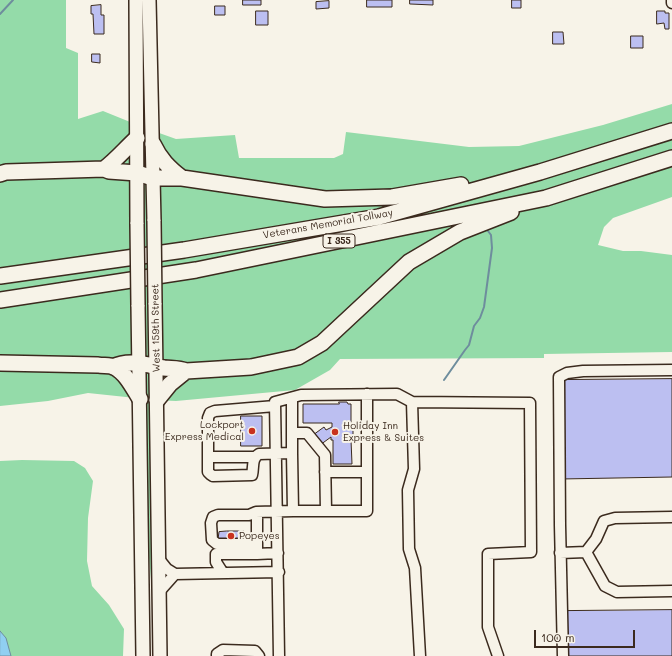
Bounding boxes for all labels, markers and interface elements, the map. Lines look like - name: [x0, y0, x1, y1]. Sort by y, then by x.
- street label: Veterans Memorial Tollway: [262, 207, 394, 241]
- road number: I 355: [323, 234, 355, 248]
- street label: West 159th Street: [149, 284, 163, 372]
- place label: Lockport Express Medical: [165, 419, 244, 442]
- place label: Holiday Inn Express & Suites: [343, 420, 424, 444]
- marker: Lockport Express Medical: [247, 426, 257, 436]
- marker: Holiday Inn Express & Suites: [330, 427, 340, 437]
- place label: Popeyes: [239, 530, 280, 542]
- marker: Popeyes: [226, 531, 236, 541]
- scale bar: [536, 622, 637, 648]
- text: 100 m: [541, 629, 575, 645]

